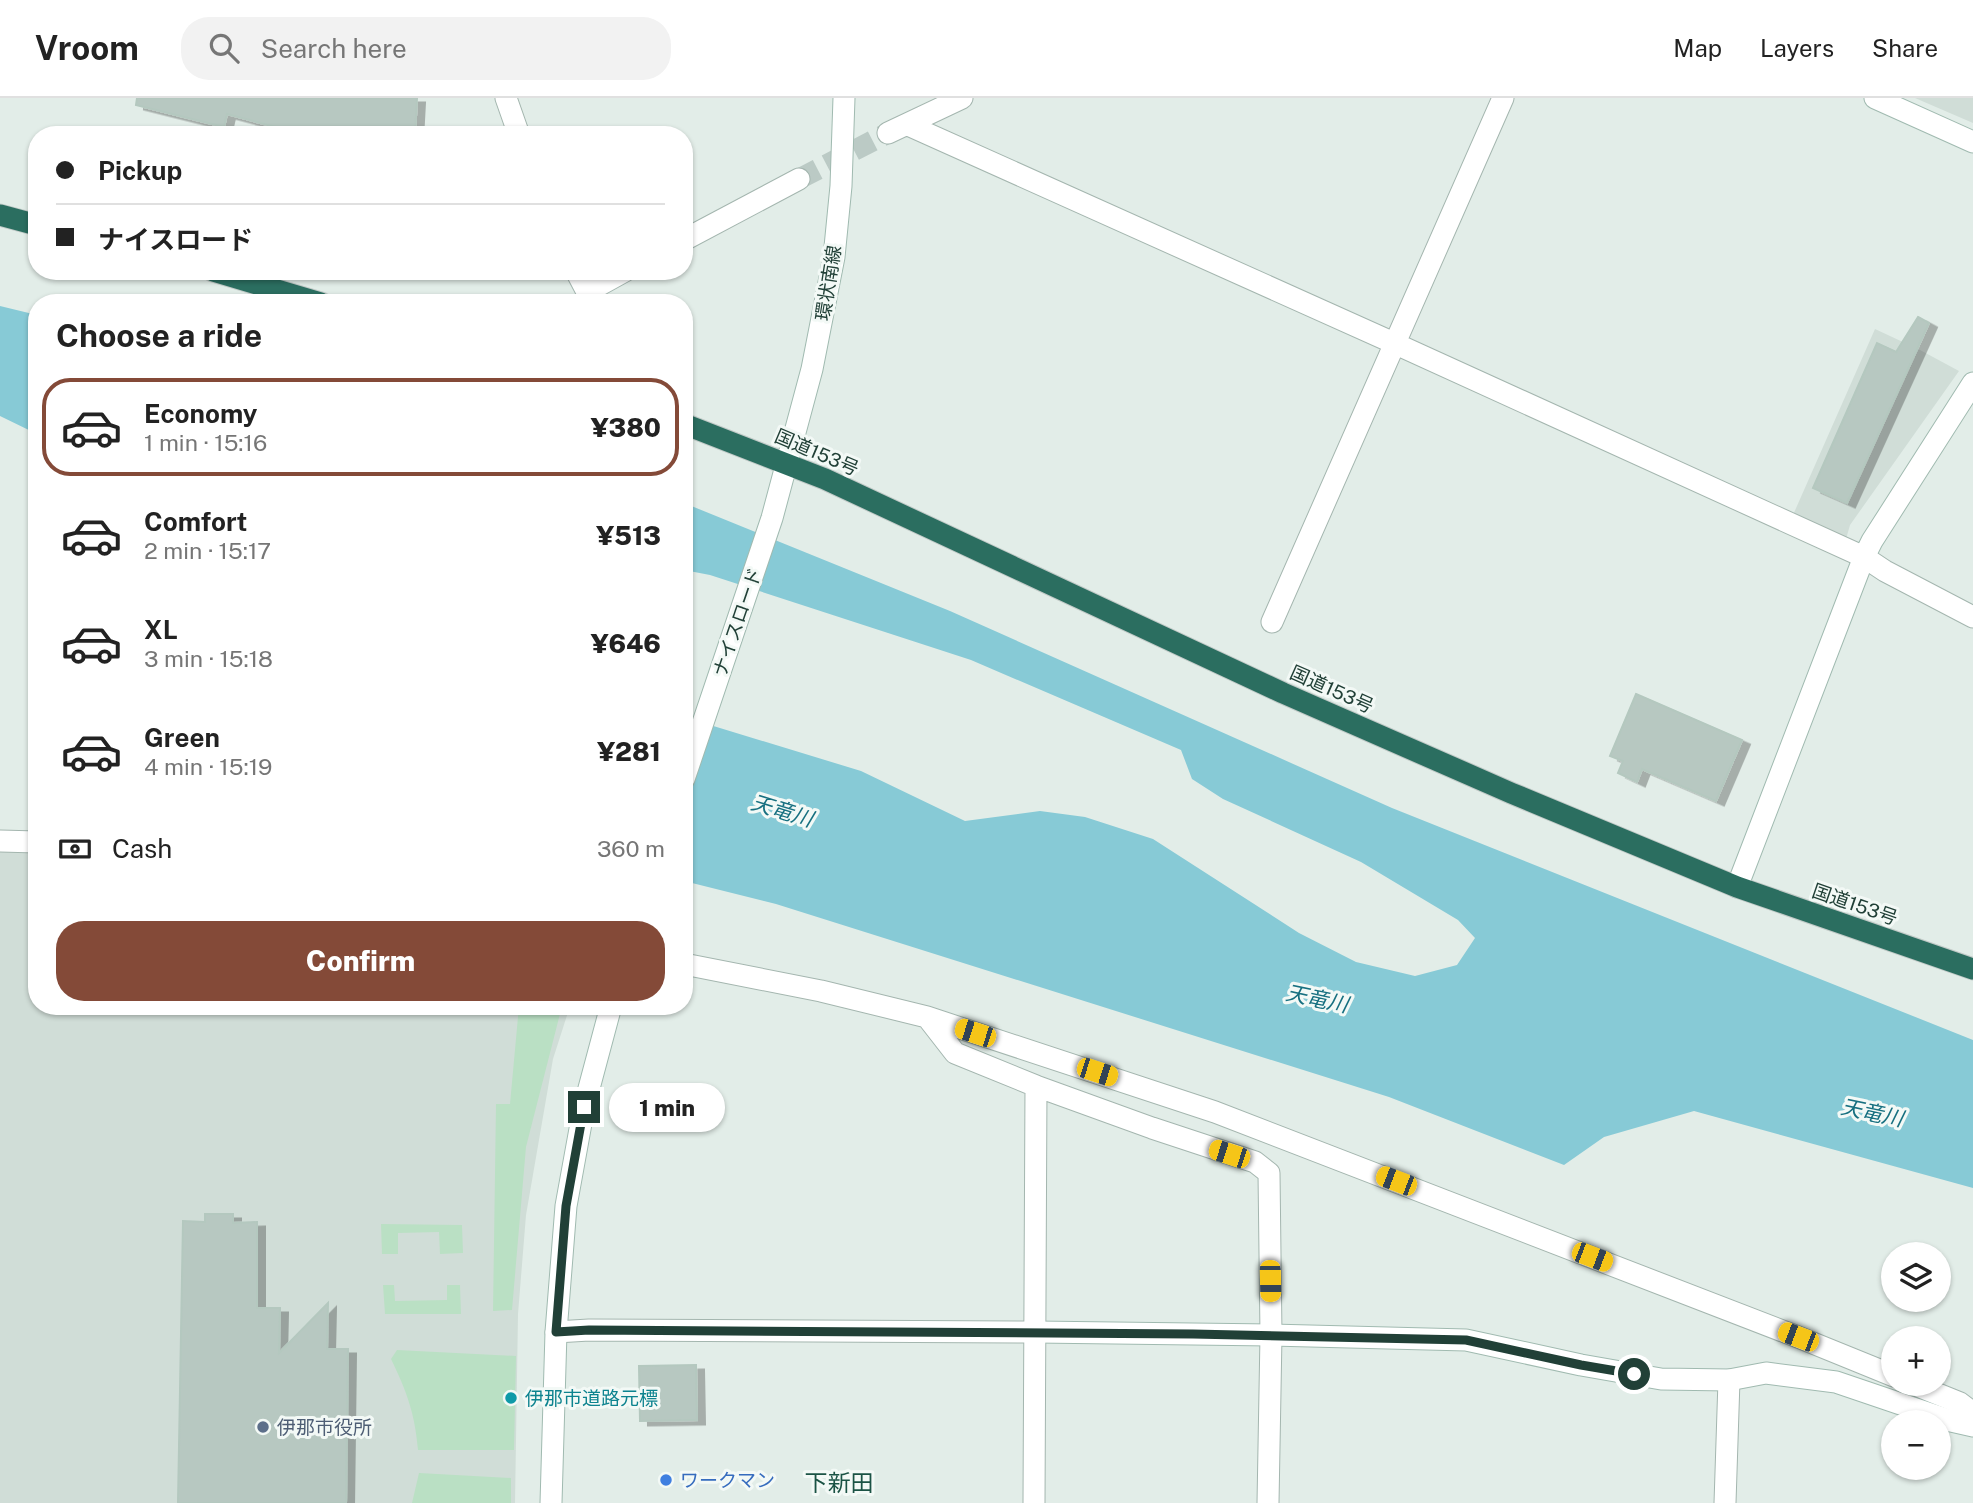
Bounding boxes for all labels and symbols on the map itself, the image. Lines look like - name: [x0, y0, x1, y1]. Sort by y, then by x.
- street label: 環状南線: [811, 244, 845, 322]
- street label: 国道153号: [772, 425, 862, 479]
- street label: ナイスロード: [708, 565, 766, 679]
- street label: 国道153号: [1287, 661, 1377, 717]
- water label: 天竜川: [748, 789, 818, 832]
- street label: 国道153号: [1809, 879, 1901, 929]
- water label: 天竜川: [1284, 980, 1352, 1018]
- car: [952, 1017, 999, 1049]
- car: [1074, 1056, 1121, 1088]
- callout: 1 min: [608, 1082, 724, 1132]
- route end: [568, 1091, 600, 1123]
- water label: 天竜川: [1839, 1094, 1907, 1132]
- car: [1206, 1138, 1253, 1170]
- car: [1373, 1164, 1420, 1198]
- car: [1569, 1240, 1616, 1274]
- car: [1260, 1260, 1281, 1302]
- car: [1775, 1320, 1822, 1354]
- route start: [1618, 1358, 1650, 1390]
- place label: 伊那市道路元標: [525, 1387, 658, 1409]
- marker: 伊那市道路元標: [503, 1390, 519, 1406]
- place label: 伊那市役所: [277, 1416, 372, 1438]
- marker: 伊那市役所: [255, 1419, 271, 1435]
- place label: ワークマン: [680, 1469, 775, 1491]
- district label: 下新田: [805, 1469, 874, 1496]
- marker: ワークマン: [658, 1472, 674, 1488]

